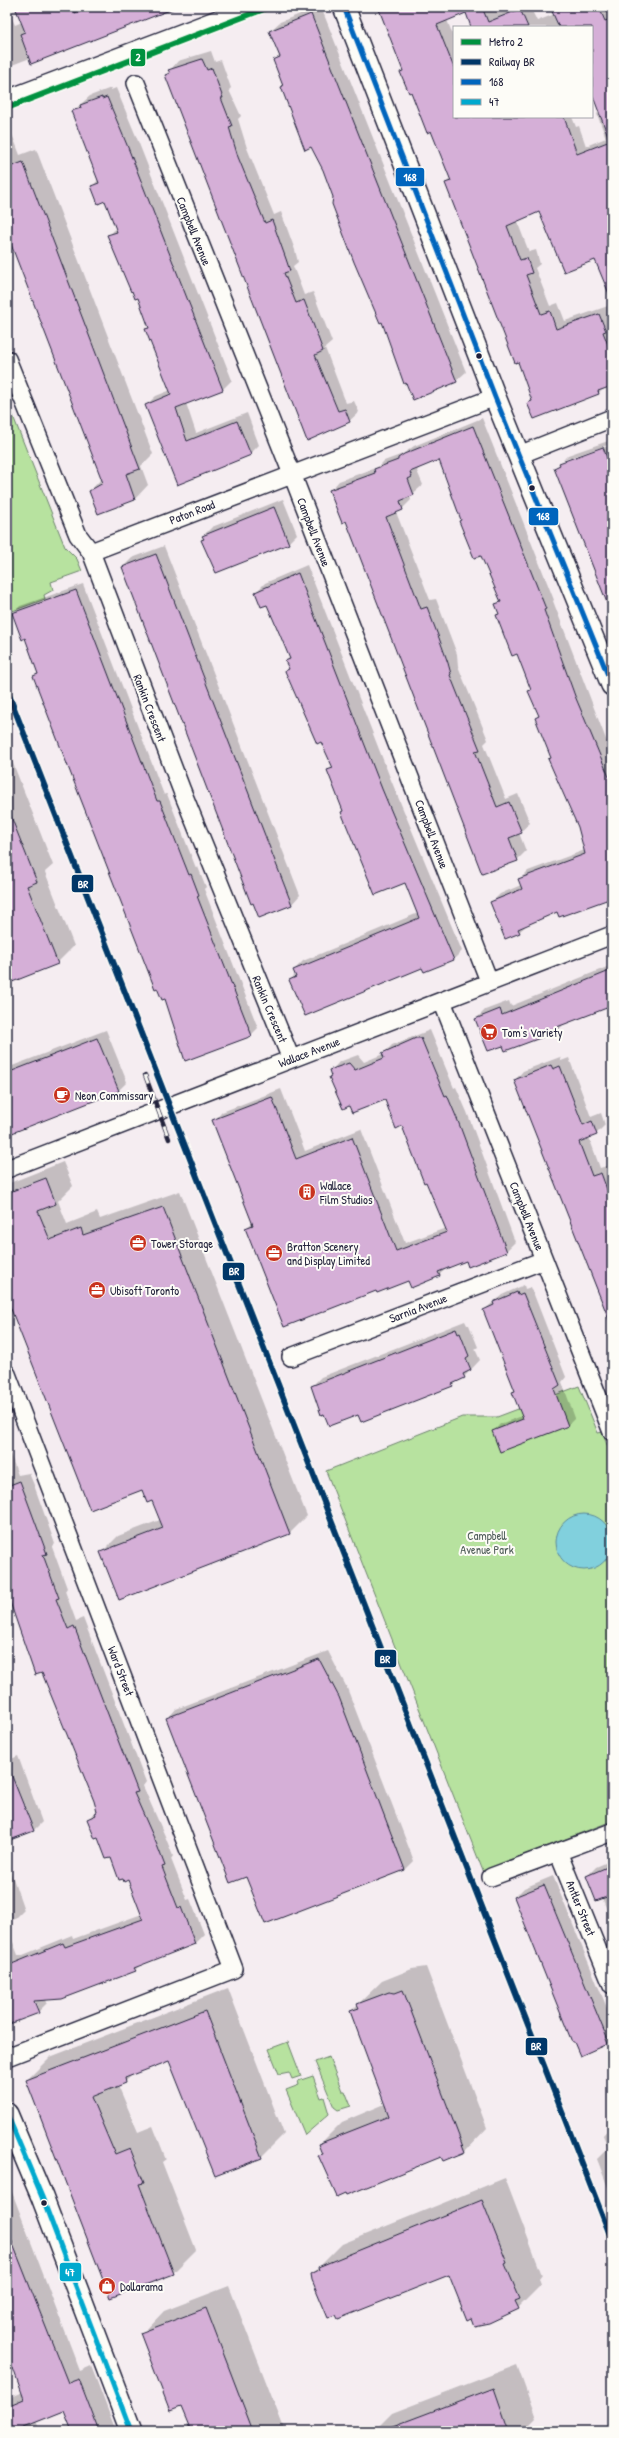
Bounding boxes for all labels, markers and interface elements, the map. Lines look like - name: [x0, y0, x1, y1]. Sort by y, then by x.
- legend: [453, 26, 593, 118]
- text: Metro 2: [489, 33, 523, 50]
- line badge: 2: [130, 48, 146, 67]
- text: 2: [135, 50, 141, 64]
- text: Railway BR: [489, 53, 535, 70]
- text: 168: [489, 73, 503, 90]
- text: 47: [489, 93, 500, 110]
- line badge: 168: [395, 167, 425, 187]
- text: 168: [403, 170, 417, 184]
- street label: Campbell Avenue: [173, 194, 216, 268]
- unlabelled marker: [474, 351, 484, 361]
- unlabelled marker: [527, 483, 537, 493]
- street label: Paton Road: [167, 495, 217, 528]
- street label: Campbell Avenue: [293, 495, 335, 569]
- line badge: 168: [528, 507, 559, 526]
- text: 168: [536, 509, 550, 523]
- street label: Rankin Crescent: [129, 672, 171, 745]
- street label: Campbell Avenue: [411, 797, 453, 871]
- line badge: BR: [71, 874, 94, 893]
- text: BR: [78, 877, 88, 891]
- street label: Rankin Crescent: [248, 973, 292, 1046]
- supermarket icon: Tom's Variety: [479, 1022, 499, 1042]
- place label: Tom's Variety: [502, 1024, 563, 1041]
- street label: Wallace Avenue: [276, 1032, 342, 1072]
- cafe icon: Neon Commissary: [52, 1085, 72, 1105]
- place label: Neon Commissary: [75, 1087, 153, 1104]
- place label: Wallace Film Studios: [319, 1177, 373, 1208]
- street label: Campbell Avenue: [506, 1179, 549, 1253]
- building icon: Wallace Film Studios: [297, 1182, 317, 1202]
- office icon: Tower Storage: [128, 1233, 148, 1253]
- place label: Tower Storage: [151, 1235, 213, 1252]
- place label: Bratton Scenery and Display Limited: [287, 1238, 370, 1269]
- office icon: Bratton Scenery and Display Limited: [264, 1243, 284, 1263]
- line badge: BR: [222, 1262, 245, 1281]
- text: BR: [229, 1264, 239, 1278]
- office icon: Ubisoft Toronto: [87, 1280, 107, 1300]
- place label: Ubisoft Toronto: [110, 1282, 179, 1299]
- street label: Sarnia Avenue: [387, 1289, 450, 1327]
- park label: Campbell Avenue Park: [460, 1527, 514, 1558]
- street label: Ward Street: [104, 1644, 139, 1699]
- line badge: BR: [374, 1649, 397, 1668]
- text: BR: [380, 1652, 390, 1666]
- street label: Antler Street: [562, 1878, 600, 1939]
- line badge: BR: [525, 2037, 548, 2056]
- text: BR: [531, 2039, 541, 2053]
- unlabelled marker: [39, 2198, 49, 2208]
- line badge: 47: [59, 2262, 82, 2282]
- text: 47: [65, 2265, 75, 2279]
- shop icon: Dollarama: [97, 2276, 117, 2296]
- place label: Dollarama: [120, 2278, 163, 2295]

